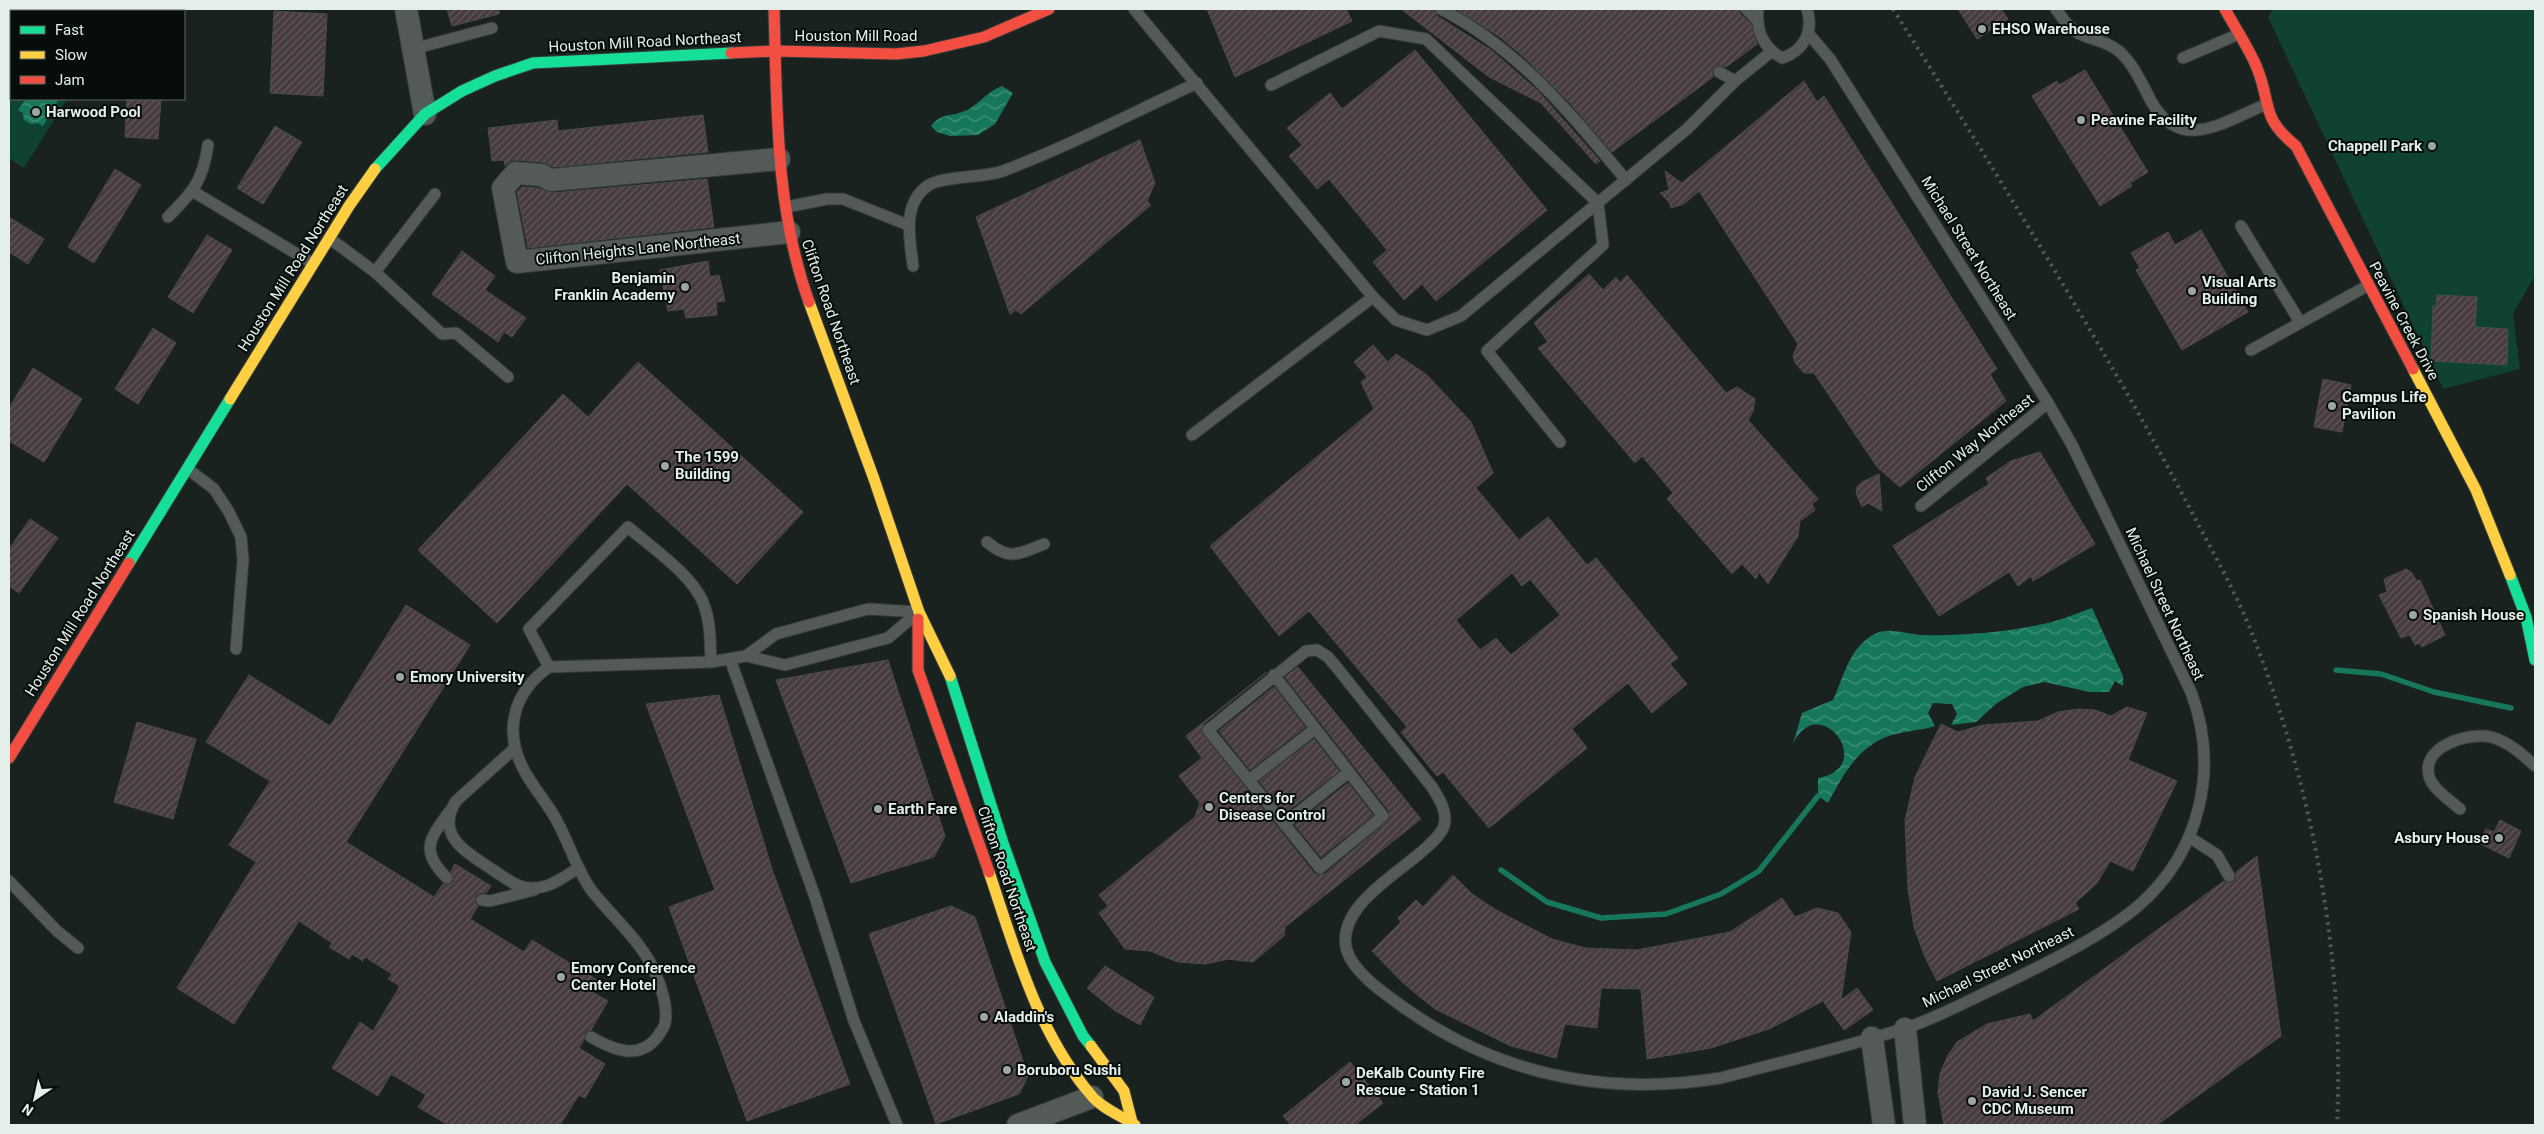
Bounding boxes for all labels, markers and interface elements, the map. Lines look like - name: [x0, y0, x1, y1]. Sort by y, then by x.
- legend: [10, 10, 185, 100]
- place label: EHSO Warehouse: [1992, 20, 2110, 38]
- text: Fast: [55, 21, 84, 39]
- marker: EHSO Warehouse: [1976, 23, 1988, 35]
- street label: Houston Mill Road: [795, 27, 917, 45]
- street label: Houston Mill Road Northeast: [548, 28, 742, 56]
- text: Slow: [55, 46, 87, 64]
- text: Jam: [55, 71, 85, 89]
- place label: Harwood Pool: [46, 103, 141, 121]
- marker: Harwood Pool: [30, 106, 42, 118]
- place label: Peavine Facility: [2091, 111, 2197, 129]
- marker: Peavine Facility: [2075, 114, 2087, 126]
- place label: Chappell Park: [2328, 137, 2423, 155]
- marker: Chappell Park: [2426, 140, 2438, 152]
- street label: Michael Street Northeast: [1917, 173, 2021, 323]
- street label: Houston Mill Road Northeast: [234, 181, 352, 355]
- street label: Clifton Heights Lane Northeast: [535, 229, 741, 269]
- street label: Clifton Road Northeast: [798, 237, 864, 387]
- street label: Peavine Creek Drive: [2365, 259, 2443, 383]
- place label: Benjamin Franklin Academy: [554, 269, 675, 304]
- place label: Visual Arts Building: [2202, 273, 2277, 308]
- marker: Benjamin Franklin Academy: [679, 281, 691, 293]
- marker: Visual Arts Building: [2186, 285, 2198, 297]
- place label: Campus Life Pavilion: [2342, 388, 2427, 423]
- street label: Clifton Way Northeast: [1913, 390, 2038, 496]
- marker: Campus Life Pavilion: [2326, 400, 2338, 412]
- place label: The 1599 Building: [675, 448, 739, 483]
- marker: The 1599 Building: [659, 460, 671, 472]
- street label: Michael Street Northeast: [2122, 525, 2208, 683]
- street label: Houston Mill Road Northeast: [21, 526, 139, 700]
- place label: Spanish House: [2423, 606, 2524, 624]
- marker: Spanish House: [2407, 609, 2419, 621]
- place label: Emory University: [410, 668, 525, 686]
- marker: Emory University: [394, 671, 406, 683]
- place label: Centers for Disease Control: [1219, 789, 1326, 824]
- place label: Earth Fare: [888, 800, 957, 818]
- marker: Centers for Disease Control: [1203, 801, 1215, 813]
- marker: Earth Fare: [872, 803, 884, 815]
- street label: Clifton Road Northeast: [974, 804, 1040, 954]
- place label: Asbury House: [2394, 829, 2489, 847]
- marker: Asbury House: [2493, 832, 2505, 844]
- street label: Michael Street Northeast: [1919, 922, 2077, 1012]
- place label: Emory Conference Center Hotel: [571, 959, 696, 994]
- marker: Emory Conference Center Hotel: [555, 971, 567, 983]
- place label: Aladdin's: [994, 1008, 1054, 1026]
- marker: Aladdin's: [978, 1011, 990, 1023]
- place label: Boruboru Sushi: [1017, 1061, 1121, 1079]
- marker: Boruboru Sushi: [1001, 1064, 1013, 1076]
- place label: DeKalb County Fire Rescue - Station 1: [1356, 1064, 1485, 1099]
- north arrow: [10, 1074, 60, 1124]
- marker: DeKalb County Fire Rescue - Station 1: [1340, 1076, 1352, 1088]
- place label: David J. Sencer CDC Museum: [1982, 1083, 2088, 1118]
- marker: David J. Sencer CDC Museum: [1966, 1095, 1978, 1107]
- text: N: [19, 1100, 36, 1119]

